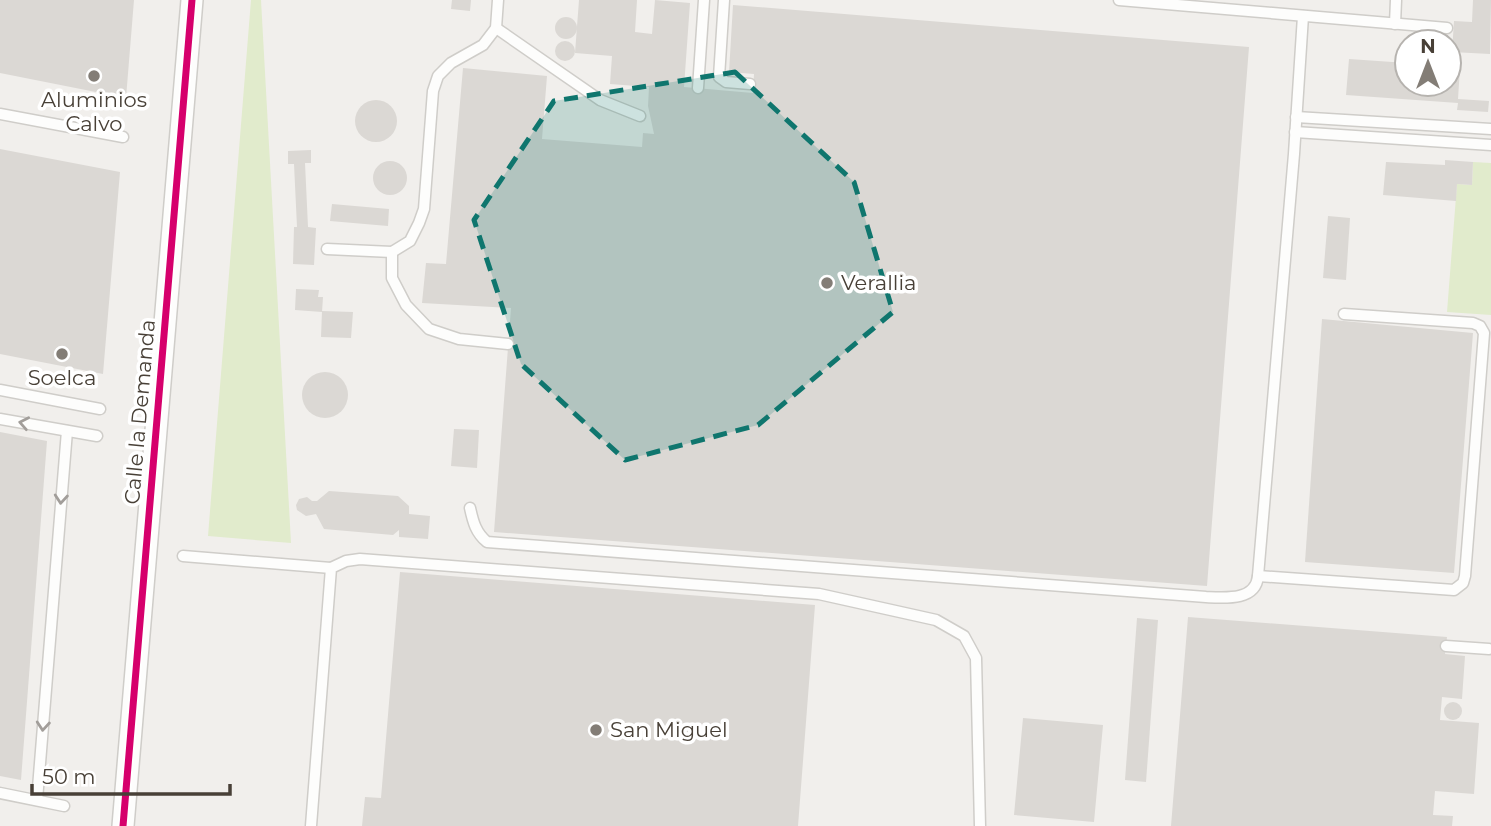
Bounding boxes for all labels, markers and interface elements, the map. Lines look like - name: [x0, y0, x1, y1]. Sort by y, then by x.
- north arrow: [1393, 28, 1463, 98]
- text: N: [1420, 35, 1436, 58]
- marker: Aluminios Calvo: [86, 68, 102, 84]
- place label: Aluminios Calvo: [41, 87, 147, 136]
- place label: Verallia: [841, 270, 916, 295]
- marker: Verallia: [819, 275, 835, 291]
- street label: Calle la Demanda: [119, 318, 160, 506]
- marker: Soelca: [54, 346, 70, 362]
- place label: Soelca: [28, 365, 96, 390]
- one-way arrow: [18, 416, 30, 431]
- one-way arrow: [54, 494, 69, 505]
- place label: San Miguel: [610, 717, 728, 742]
- one-way arrow: [36, 721, 51, 732]
- marker: San Miguel: [588, 722, 604, 738]
- scale bar: [32, 752, 229, 796]
- text: 50 m: [42, 764, 96, 789]

